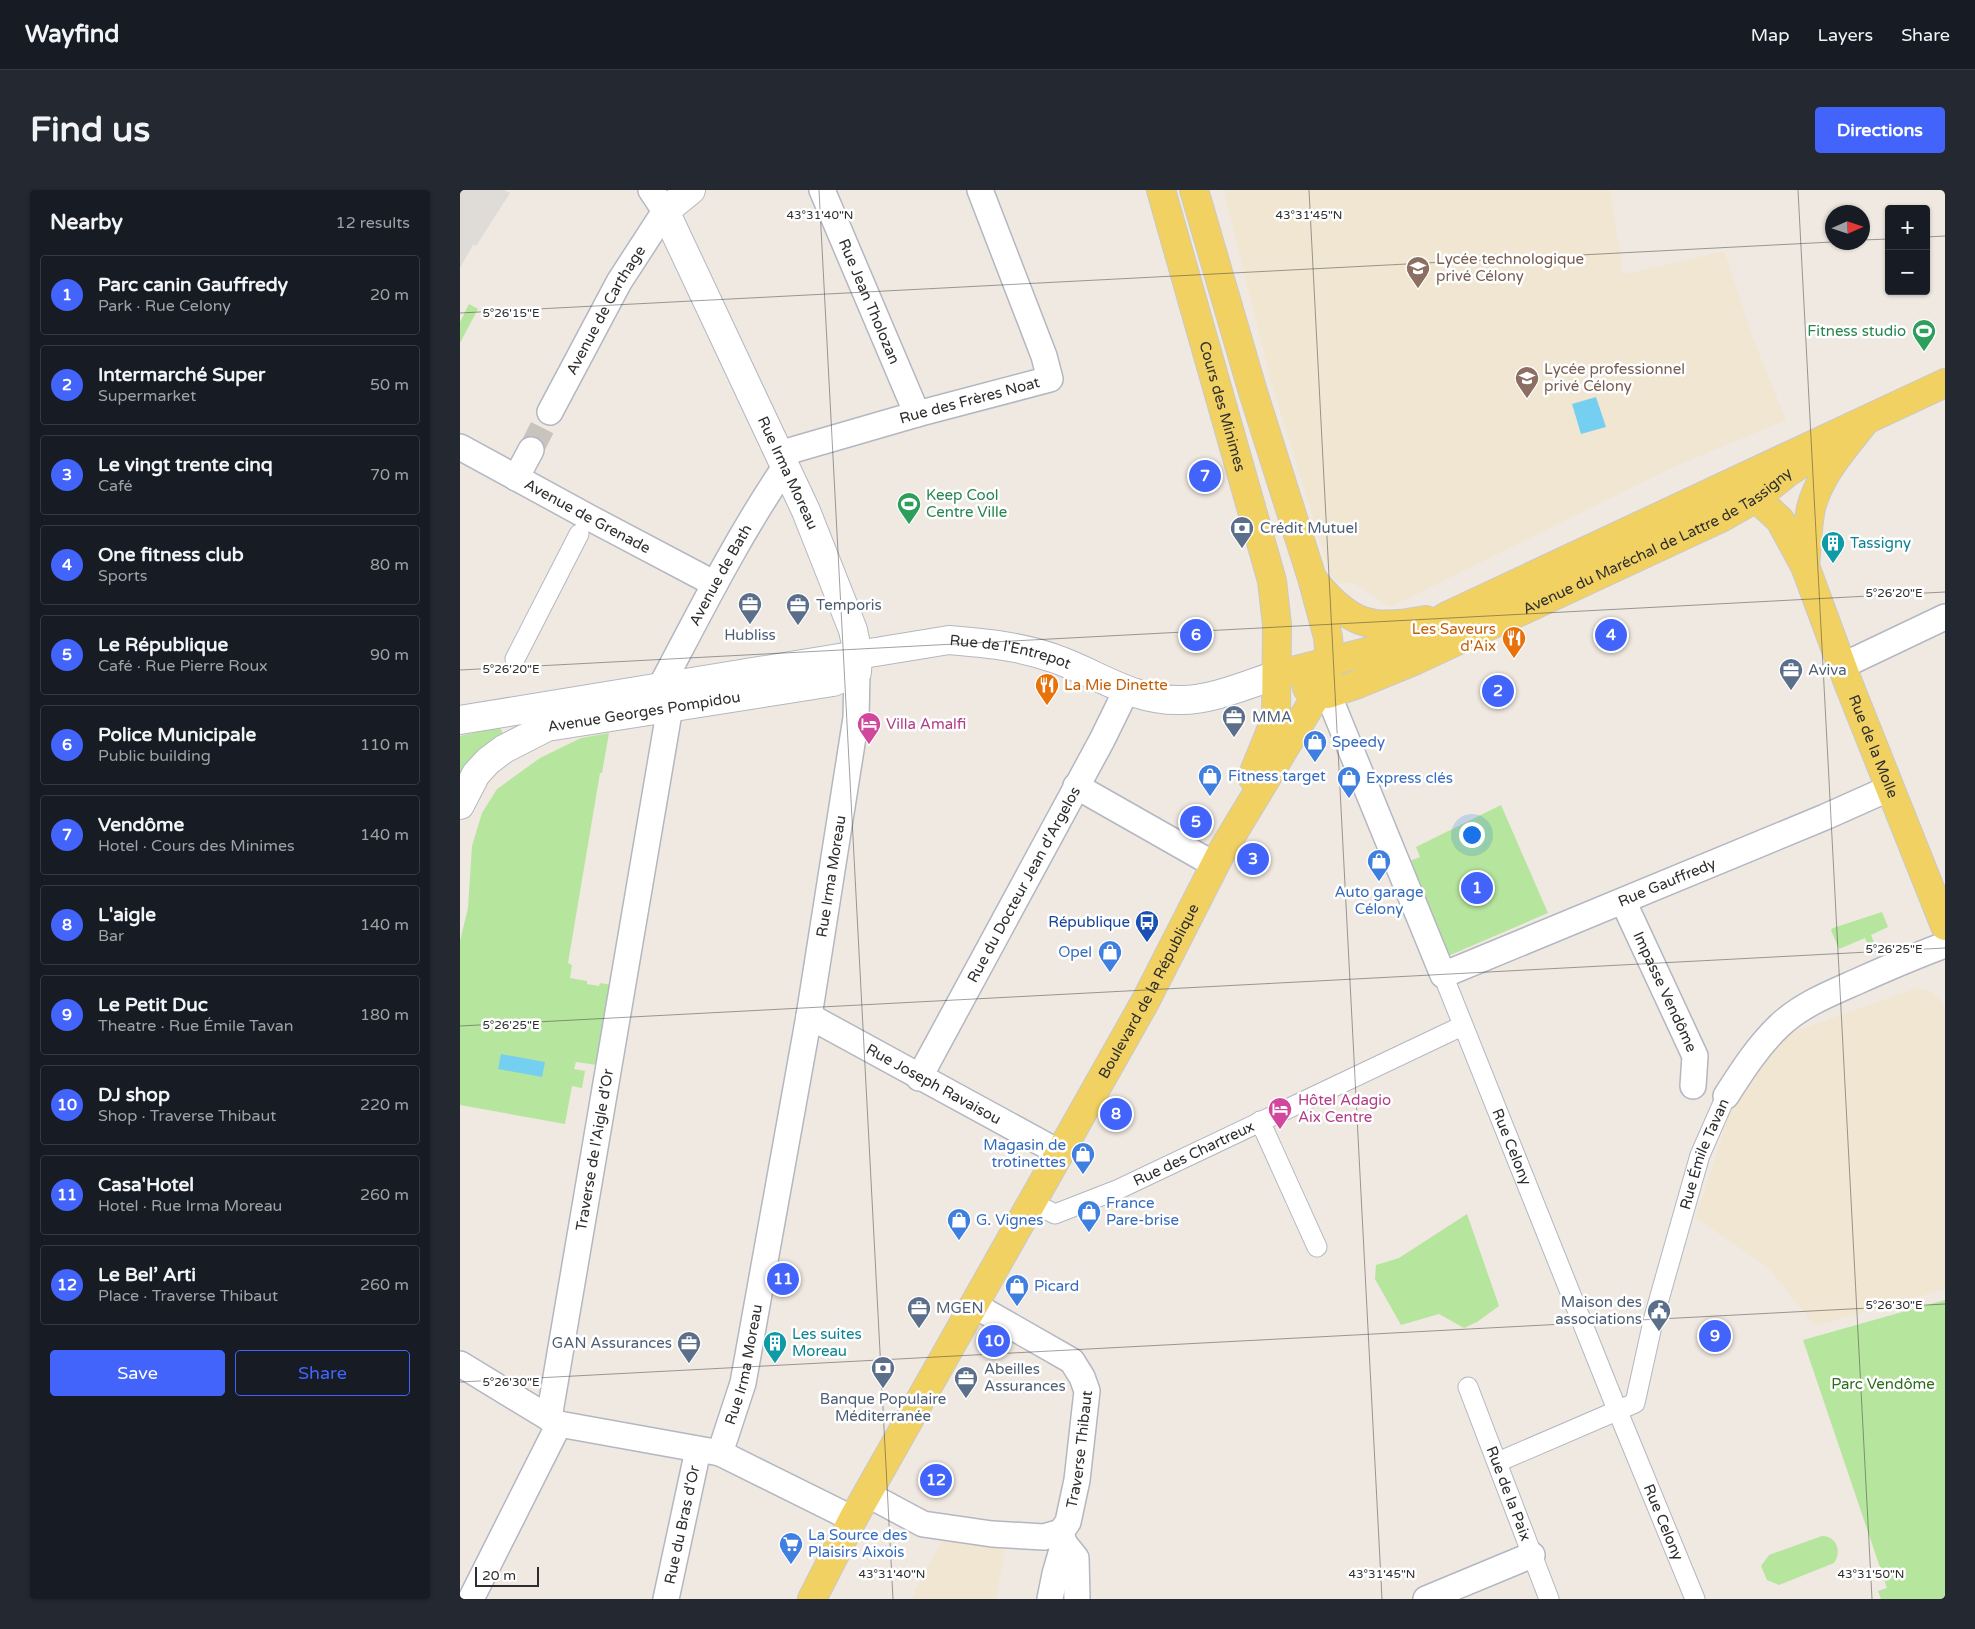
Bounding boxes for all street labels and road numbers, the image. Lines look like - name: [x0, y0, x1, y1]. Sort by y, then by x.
- street label: Rue Jean Tholozan: [835, 236, 904, 367]
- street label: Avenue de Carthage: [562, 242, 649, 378]
- street label: Cours des Minimes: [1195, 339, 1250, 474]
- street label: Rue des Frères Noat: [897, 373, 1042, 428]
- street label: Rue Irma Moreau: [754, 413, 822, 533]
- street label: Avenue du Maréchal de Lattre de Tassigny: [1520, 464, 1795, 618]
- street label: Avenue de Grenade: [521, 475, 654, 557]
- street label: Avenue de Bath: [685, 521, 756, 629]
- street label: Rue de l'Entrepot: [949, 631, 1074, 673]
- street label: Avenue Georges Pompidou: [546, 688, 742, 736]
- street label: Rue de la Molle: [1845, 692, 1902, 801]
- street label: Rue du Docteur Jean d'Argelos: [963, 783, 1084, 986]
- street label: Rue Irma Moreau: [813, 814, 850, 939]
- street label: Rue Gauffredy: [1615, 854, 1719, 911]
- street label: Boulevard de la République: [1095, 901, 1203, 1082]
- street label: Impasse Vendôme: [1629, 929, 1701, 1055]
- street label: Rue Joseph Ravaisou: [863, 1040, 1004, 1128]
- street label: Traverse de l'Aigle d'Or: [572, 1067, 617, 1232]
- street label: Rue Émile Tavan: [1676, 1096, 1733, 1212]
- street label: Rue Celony: [1488, 1106, 1535, 1188]
- street label: Rue des Chartreux: [1130, 1117, 1257, 1190]
- street label: Rue Irma Moreau: [721, 1303, 766, 1427]
- street label: Traverse Thibaut: [1062, 1389, 1096, 1510]
- street label: Rue de la Paix: [1482, 1443, 1535, 1544]
- street label: Rue du Bras d'Or: [660, 1463, 704, 1586]
- street label: Rue Celony: [1640, 1481, 1687, 1563]

